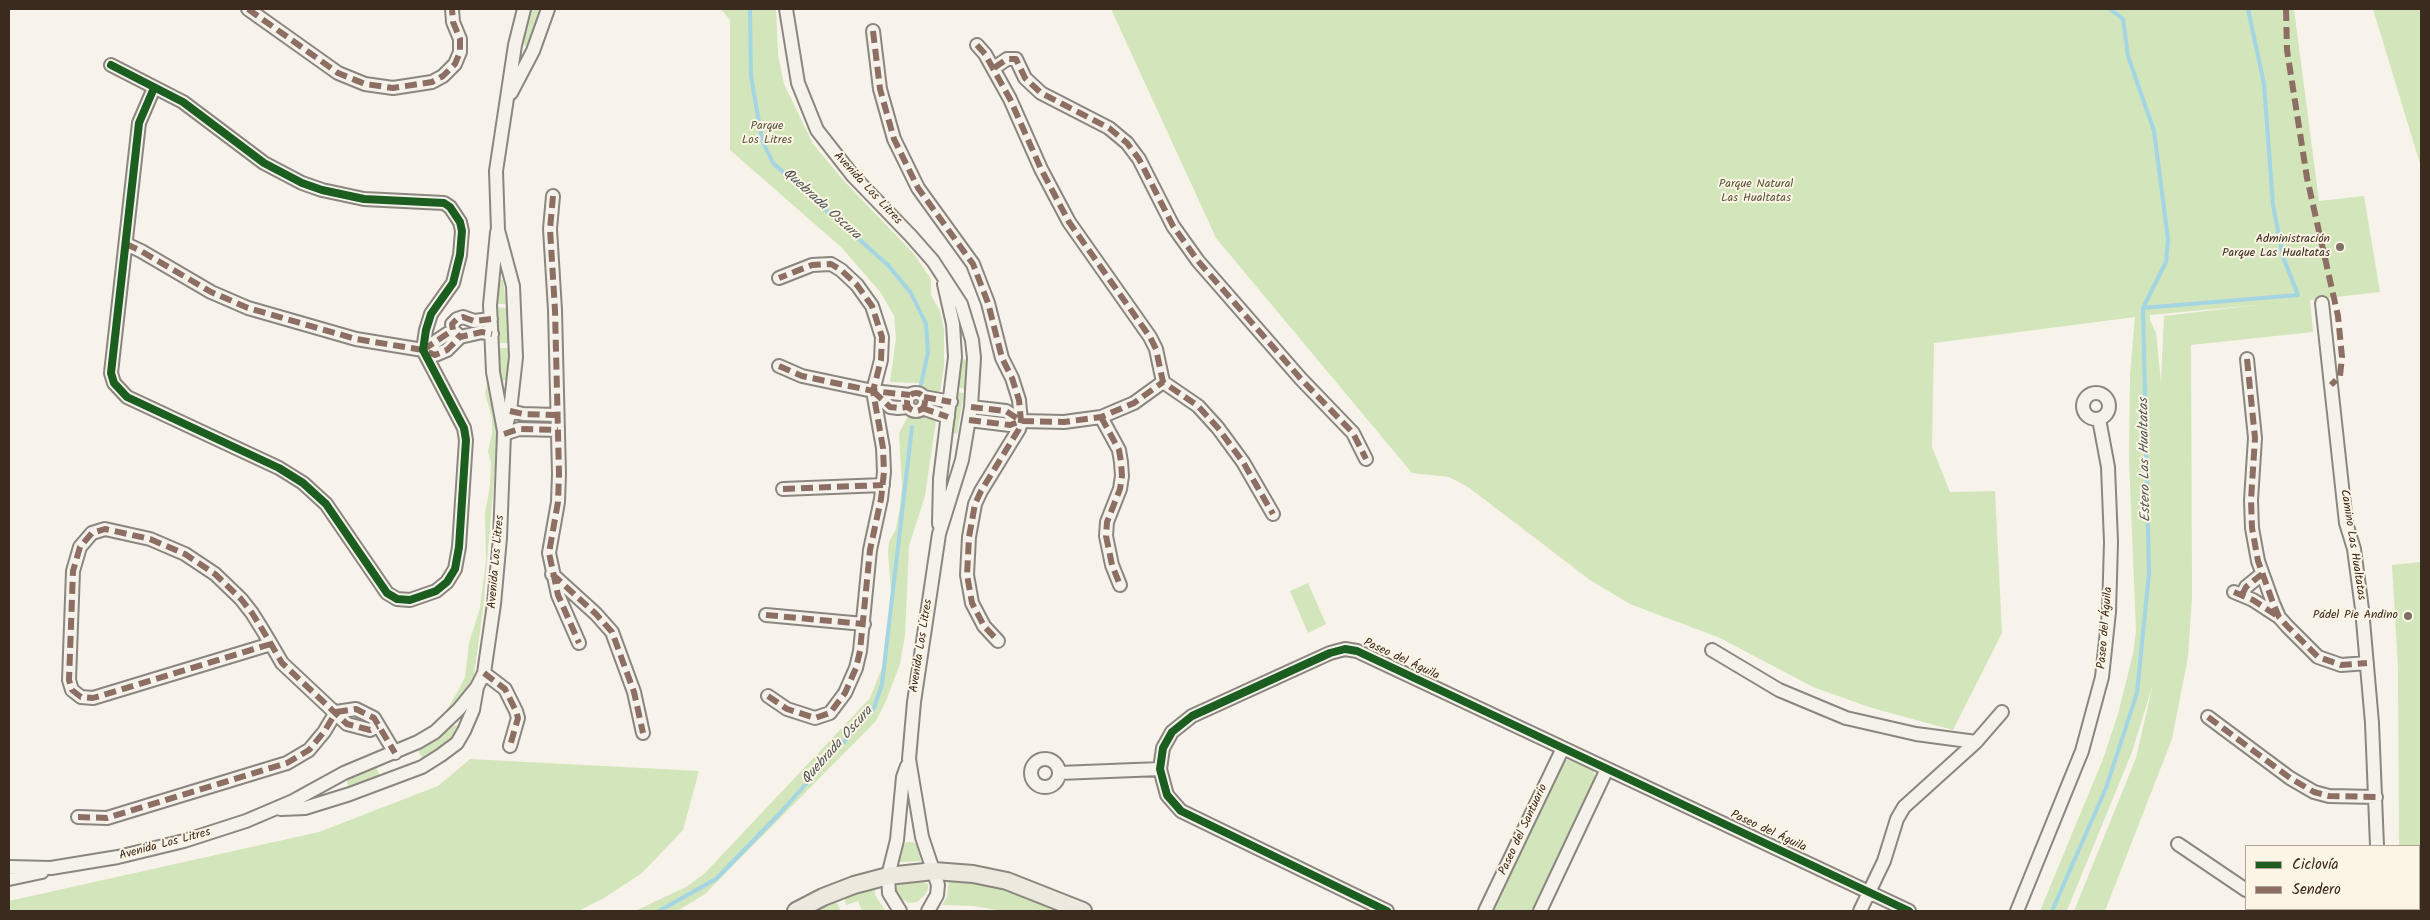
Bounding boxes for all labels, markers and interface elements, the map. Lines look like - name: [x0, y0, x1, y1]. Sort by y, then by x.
- park label: Parque Los Litres: [742, 120, 792, 148]
- street label: Avenida Los Litres: [830, 150, 904, 228]
- water label: Quebrada Oscura: [779, 166, 863, 244]
- park label: Parque Natural Las Hualtatas: [1719, 178, 1793, 206]
- place label: Administración Parque Las Hualtatas: [2222, 233, 2330, 261]
- marker: Administración Parque Las Hualtatas: [2334, 241, 2346, 253]
- water label: Estero Las Hualtatas: [2137, 398, 2155, 522]
- street label: Camino Las Hualtatas: [2336, 489, 2368, 601]
- street label: Avenida Los Litres: [486, 515, 508, 609]
- street label: Paseo del Águila: [2095, 586, 2117, 670]
- street label: Avenida Los Litres: [908, 599, 936, 693]
- place label: Pádel Pie Andino: [2313, 609, 2398, 623]
- marker: Pádel Pie Andino: [2402, 610, 2414, 622]
- street label: Paseo del Águila: [1361, 636, 1441, 684]
- water label: Quebrada Oscura: [799, 704, 877, 788]
- street label: Paseo del Santuario: [1497, 782, 1551, 878]
- street label: Paseo del Águila: [1728, 808, 1808, 856]
- street label: Avenida Los Litres: [118, 826, 212, 864]
- legend: [2245, 845, 2420, 910]
- text: Ciclovía: [2292, 853, 2339, 877]
- text: Sendero: [2292, 878, 2341, 902]

